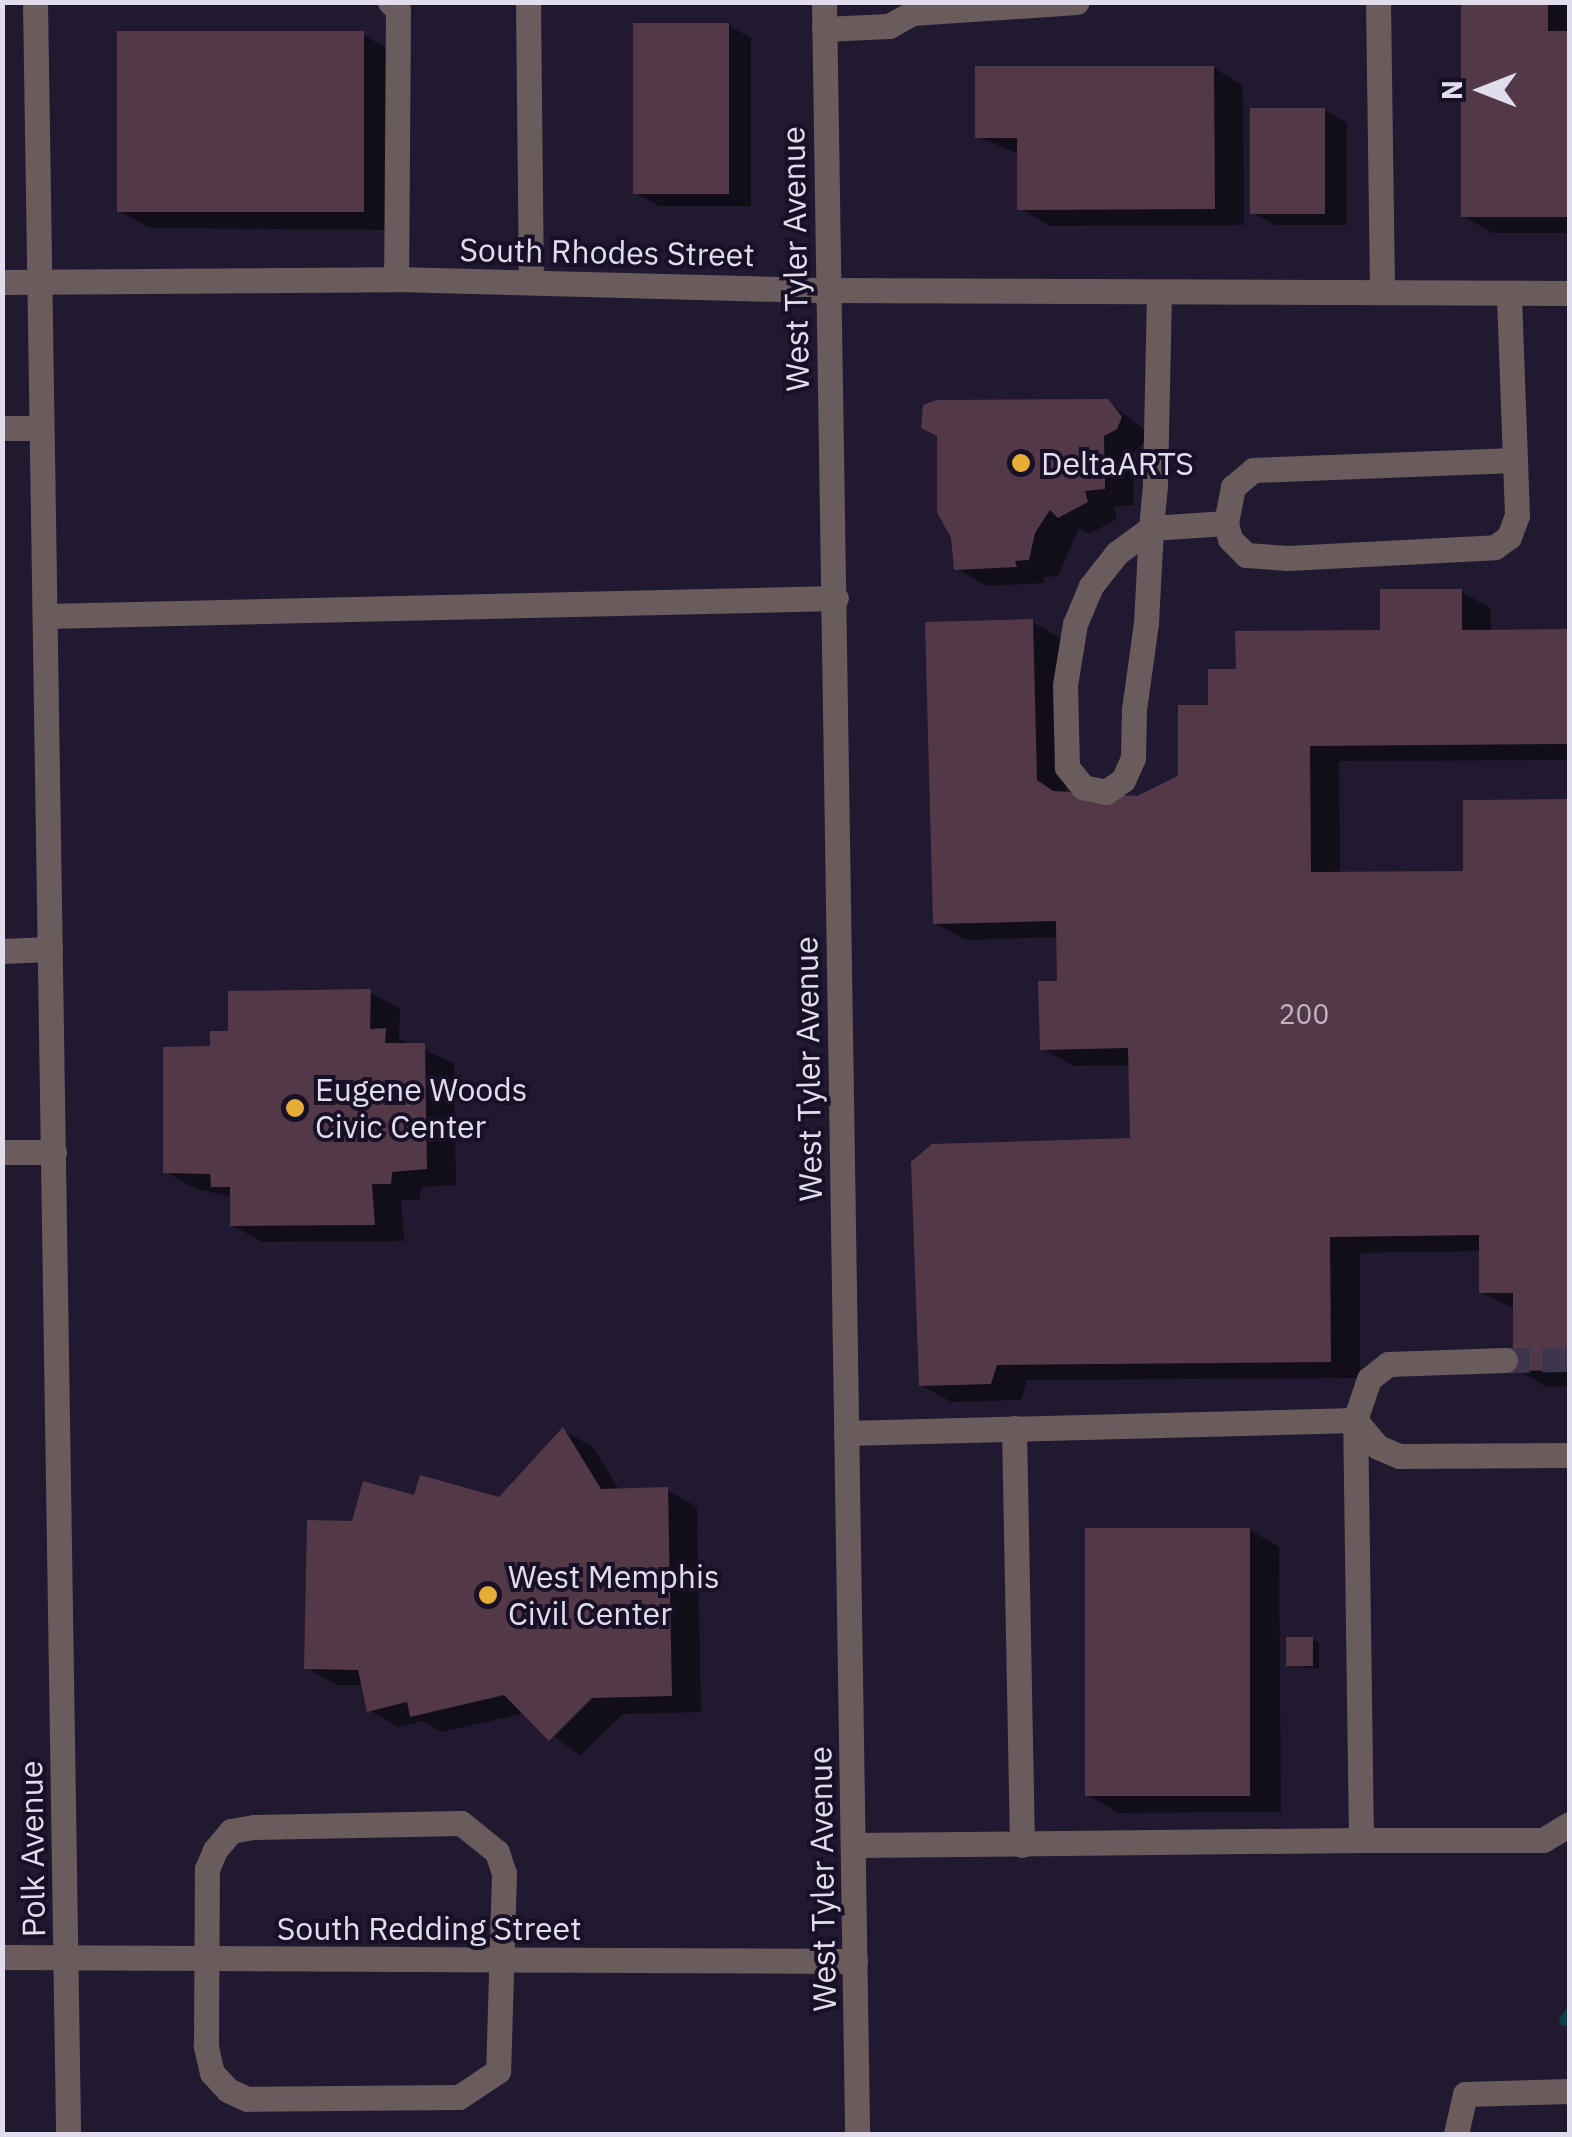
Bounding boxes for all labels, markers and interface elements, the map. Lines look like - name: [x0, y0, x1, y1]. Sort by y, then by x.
- north arrow: [1432, 40, 1532, 140]
- text: N: [1433, 80, 1470, 100]
- street label: West Tyler Avenue: [773, 126, 817, 392]
- street label: South Rhodes Street: [459, 230, 755, 274]
- place label: DeltaARTS: [1041, 444, 1194, 482]
- marker: DeltaARTS: [1010, 452, 1032, 474]
- street label: West Tyler Avenue: [786, 936, 830, 1202]
- house number: 200: [1279, 997, 1329, 1031]
- place label: Eugene Woods Civic Center: [315, 1071, 527, 1146]
- marker: Eugene Woods Civic Center: [284, 1097, 306, 1119]
- place label: West Memphis Civil Center: [508, 1558, 720, 1633]
- marker: West Memphis Civil Center: [477, 1584, 499, 1606]
- street label: West Tyler Avenue: [800, 1746, 844, 2012]
- street label: Polk Avenue: [11, 1760, 53, 1938]
- street label: South Redding Street: [277, 1909, 581, 1947]

